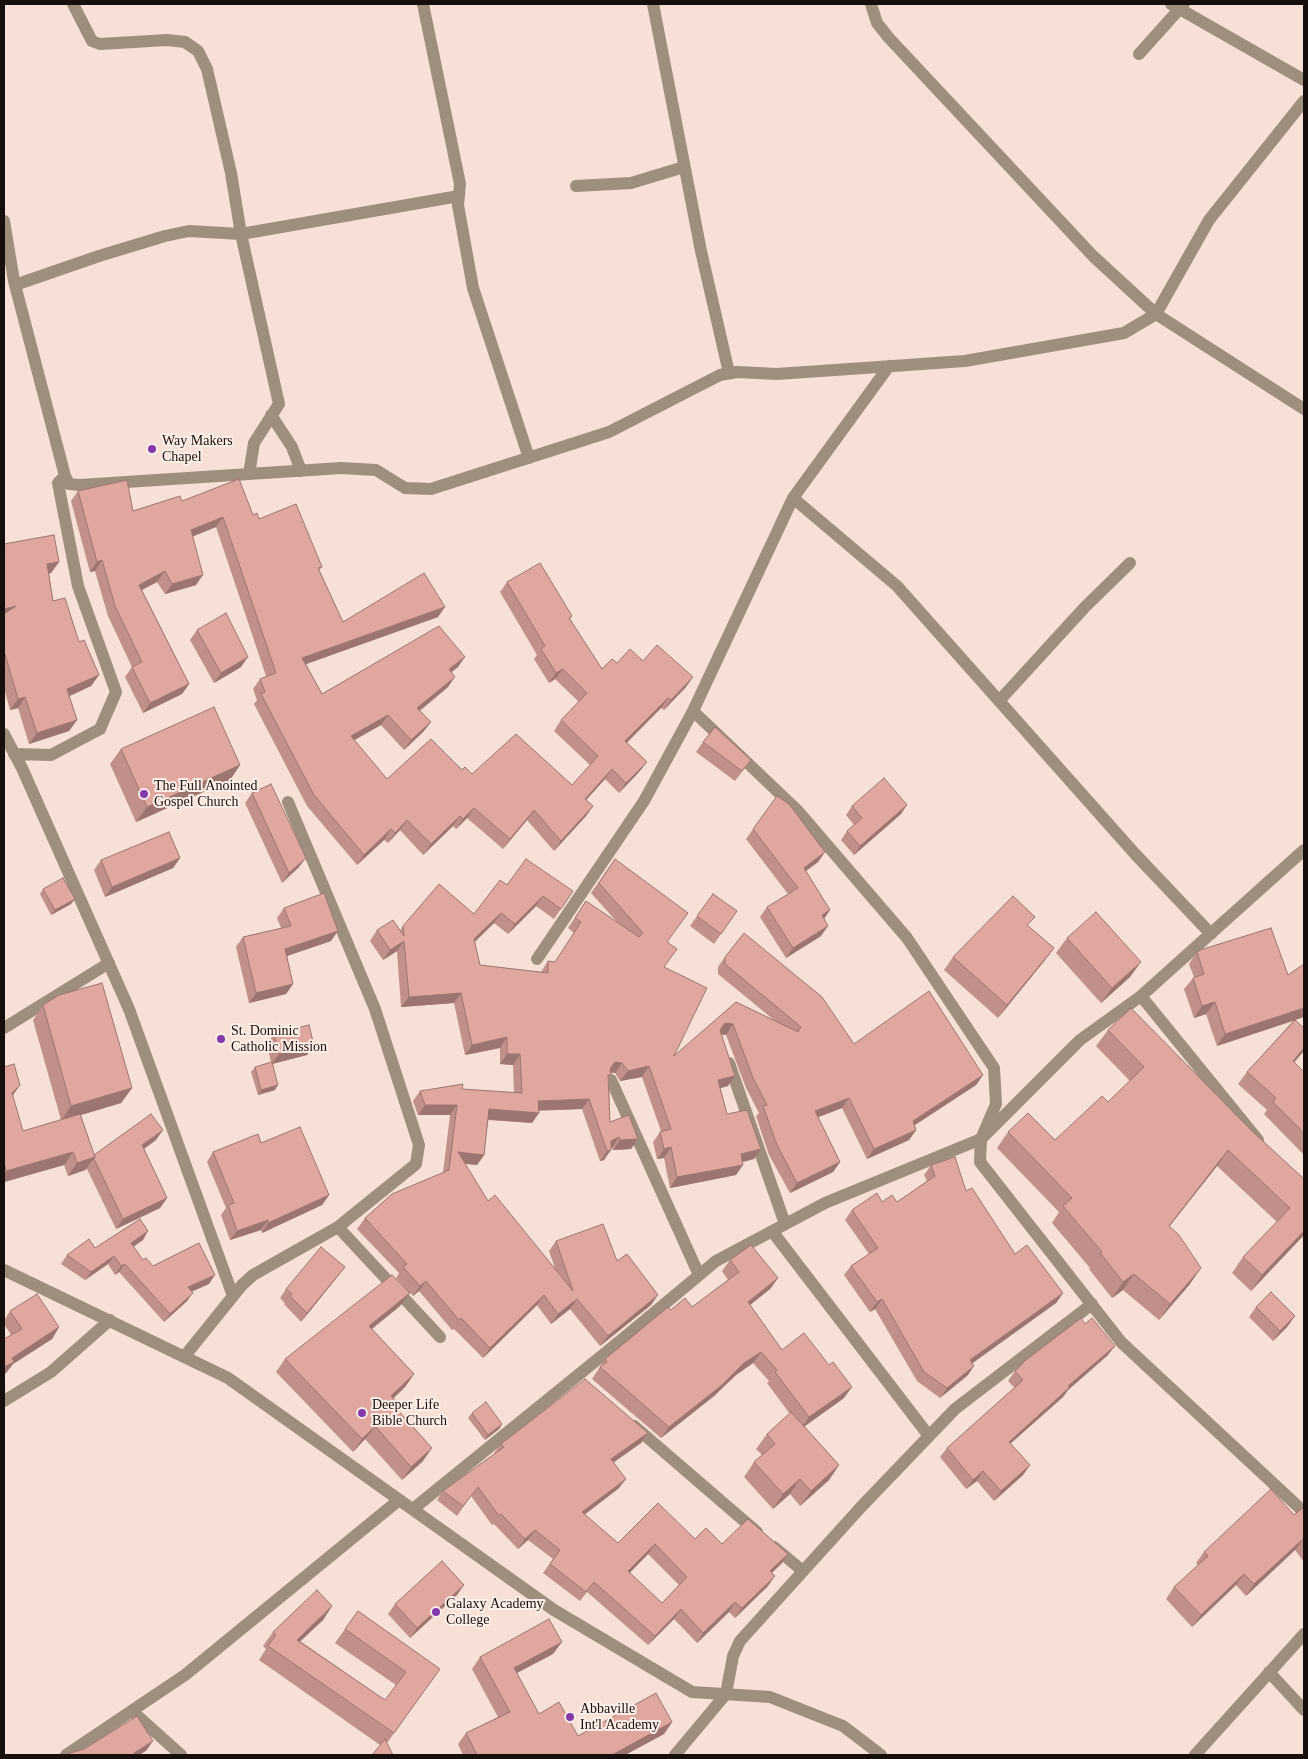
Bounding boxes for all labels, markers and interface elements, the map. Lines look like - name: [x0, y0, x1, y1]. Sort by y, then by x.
- place label: Way Makers Chapel: [162, 433, 233, 466]
- marker: Way Makers Chapel: [146, 443, 158, 455]
- place label: The Full Anointed Gospel Church: [154, 778, 257, 810]
- marker: The Full Anointed Gospel Church: [138, 788, 150, 800]
- place label: St. Dominic Catholic Mission: [231, 1023, 327, 1056]
- marker: St. Dominic Catholic Mission: [215, 1033, 227, 1045]
- place label: Deeper Life Bible Church: [372, 1397, 447, 1430]
- marker: Deeper Life Bible Church: [356, 1407, 368, 1419]
- place label: Galaxy Academy College: [446, 1596, 544, 1628]
- marker: Galaxy Academy College: [430, 1606, 442, 1618]
- place label: Abbaville Int'l Academy: [580, 1701, 659, 1734]
- marker: Abbaville Int'l Academy: [564, 1711, 576, 1723]

